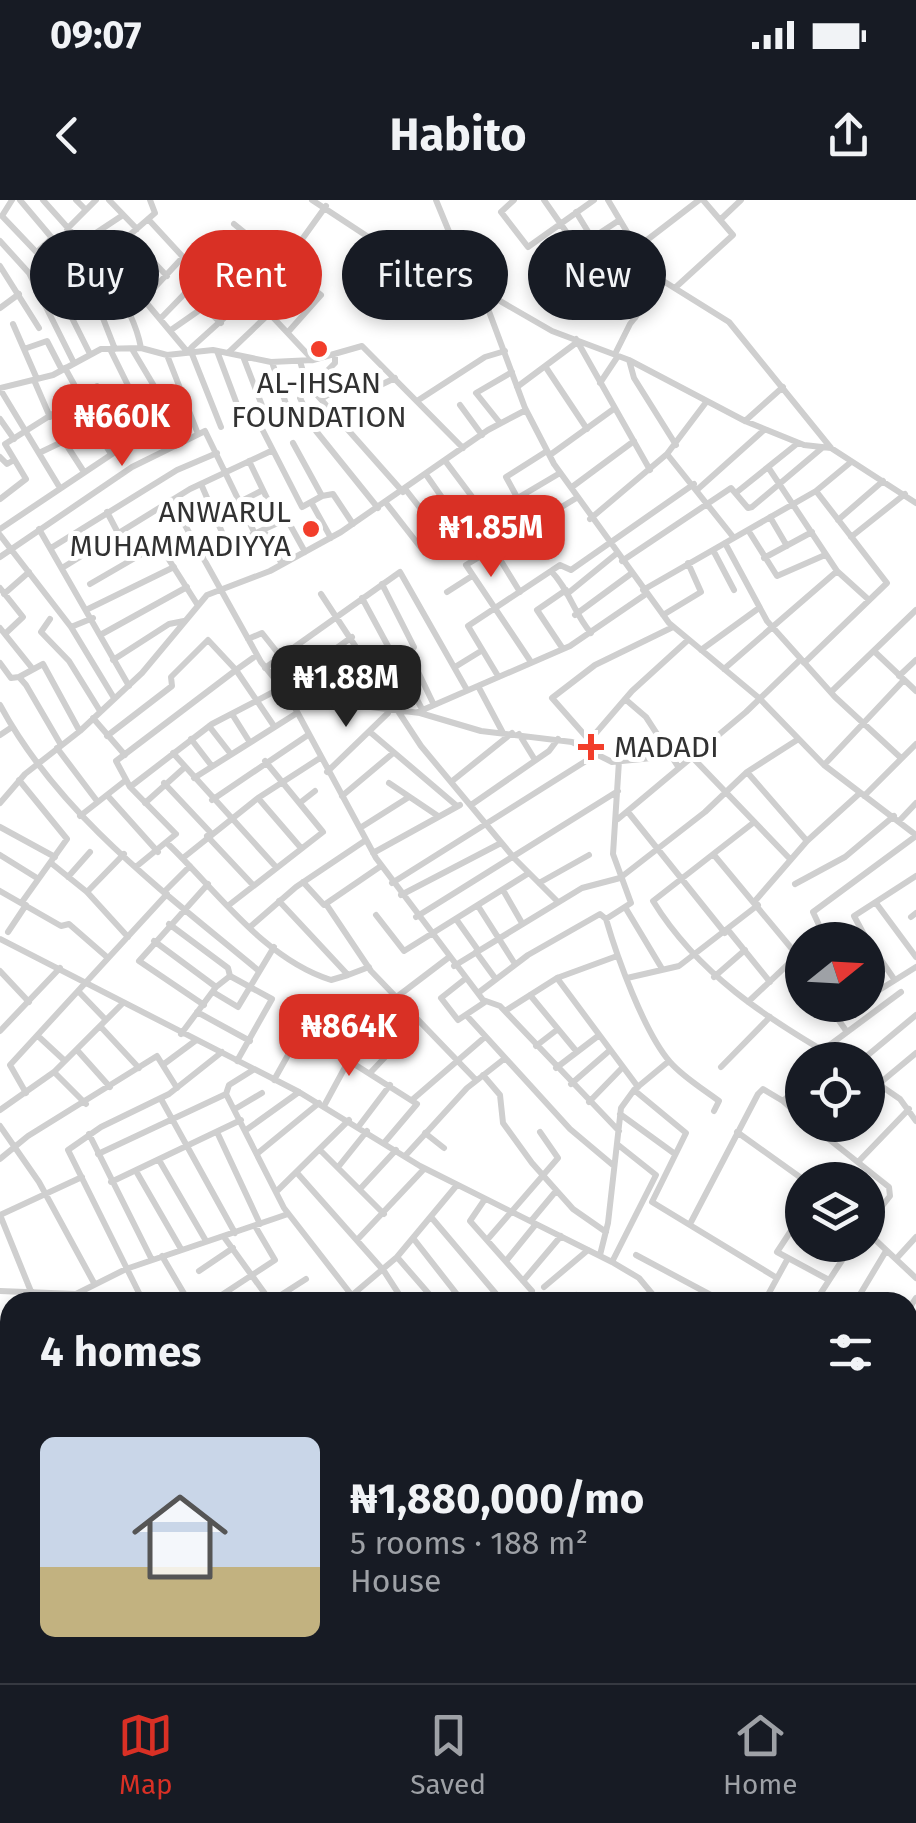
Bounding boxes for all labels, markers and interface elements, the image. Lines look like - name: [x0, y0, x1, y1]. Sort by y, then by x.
- text: 09:07: [50, 12, 142, 58]
- icon: back: [40, 108, 95, 163]
- text: Habito: [389, 108, 527, 162]
- icon: share: [821, 108, 876, 163]
- chip: Buy: [30, 230, 159, 320]
- chip: Rent: [179, 230, 322, 320]
- chip: Filters: [342, 230, 508, 320]
- chip: New: [528, 230, 666, 320]
- marker: AL-IHSAN FOUNDATION: [308, 338, 330, 360]
- place label: AL-IHSAN FOUNDATION: [231, 365, 407, 435]
- pin: ₦660K: [52, 384, 192, 469]
- text: ₦660K: [74, 397, 170, 435]
- place label: ANWARUL MUHAMMADIYYA: [69, 494, 292, 564]
- pin: ₦1.85M: [410, 495, 572, 580]
- text: ₦1.85M: [439, 508, 543, 546]
- marker: ANWARUL MUHAMMADIYYA: [300, 518, 322, 540]
- pin: ₦1.88M: [265, 645, 427, 730]
- text: ₦1.88M: [293, 658, 399, 696]
- place label: MADADI: [614, 729, 719, 765]
- marker: MADADI: [578, 734, 604, 760]
- north arrow: [785, 922, 885, 1022]
- map controls: [785, 922, 885, 1262]
- pin: ₦864K: [279, 994, 419, 1079]
- text: ₦864K: [301, 1007, 397, 1045]
- button: locate: [785, 1042, 885, 1142]
- button: layers: [785, 1162, 885, 1262]
- icon: filters: [823, 1325, 878, 1380]
- text: 4 homes: [40, 1327, 201, 1377]
- text: ₦1,880,000/mo: [350, 1474, 644, 1524]
- icon: home: [120, 1477, 240, 1597]
- text: 5 rooms · 188 m²: [350, 1524, 588, 1562]
- text: House: [350, 1562, 441, 1600]
- tab: Map: [118, 1708, 173, 1801]
- tab: Saved: [410, 1708, 486, 1801]
- tab: Home: [723, 1708, 798, 1801]

